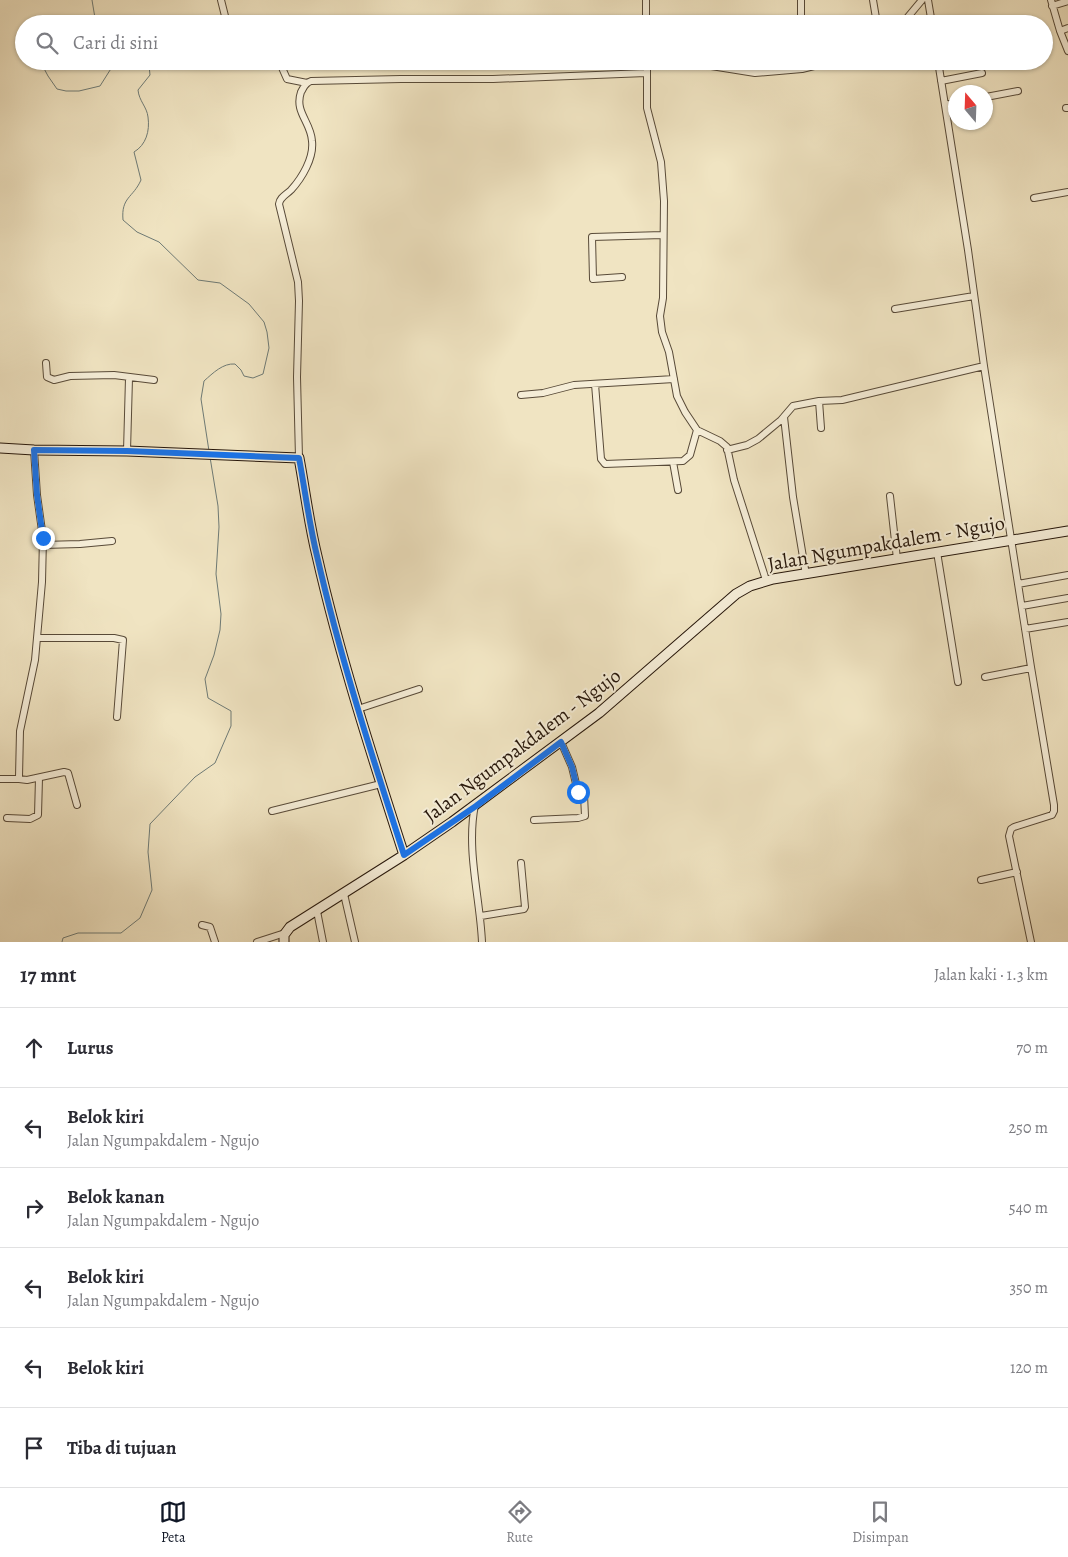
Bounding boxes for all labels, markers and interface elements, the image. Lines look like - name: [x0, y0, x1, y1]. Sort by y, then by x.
- search box: [15, 15, 1053, 70]
- icon: search: [33, 29, 61, 57]
- text: Cari di sini: [73, 30, 158, 56]
- north arrow: [948, 85, 993, 130]
- street label: Jalan Ngumpakdalem - Ngujo: [765, 509, 1007, 578]
- route end: [32, 527, 55, 550]
- street label: Jalan Ngumpakdalem - Ngujo: [418, 662, 626, 828]
- route start: [567, 781, 590, 804]
- text: 17 mnt: [20, 961, 77, 989]
- text: Jalan kaki · 1.3 km: [934, 964, 1048, 986]
- icon: ahead: [20, 1034, 48, 1062]
- text: Lurus: [67, 1035, 113, 1061]
- text: 70 m: [1016, 1037, 1048, 1059]
- text: Belok kiri: [67, 1104, 144, 1130]
- icon: left: [20, 1114, 48, 1142]
- text: 250 m: [1009, 1117, 1048, 1139]
- text: Jalan Ngumpakdalem - Ngujo: [67, 1130, 259, 1152]
- text: Belok kanan: [67, 1184, 165, 1210]
- icon: right: [20, 1194, 48, 1222]
- text: 540 m: [1009, 1197, 1048, 1219]
- text: Jalan Ngumpakdalem - Ngujo: [67, 1210, 259, 1232]
- text: Belok kiri: [67, 1264, 144, 1290]
- icon: left: [20, 1274, 48, 1302]
- text: 350 m: [1009, 1277, 1048, 1299]
- text: Jalan Ngumpakdalem - Ngujo: [67, 1290, 259, 1312]
- icon: left: [20, 1354, 48, 1382]
- text: Belok kiri: [67, 1355, 144, 1381]
- text: 120 m: [1010, 1357, 1048, 1379]
- icon: arrive: [20, 1434, 48, 1462]
- text: Tiba di tujuan: [67, 1435, 176, 1461]
- tab: Peta: [159, 1498, 187, 1547]
- tab: Rute: [506, 1498, 534, 1547]
- tab: Disimpan: [852, 1498, 909, 1547]

